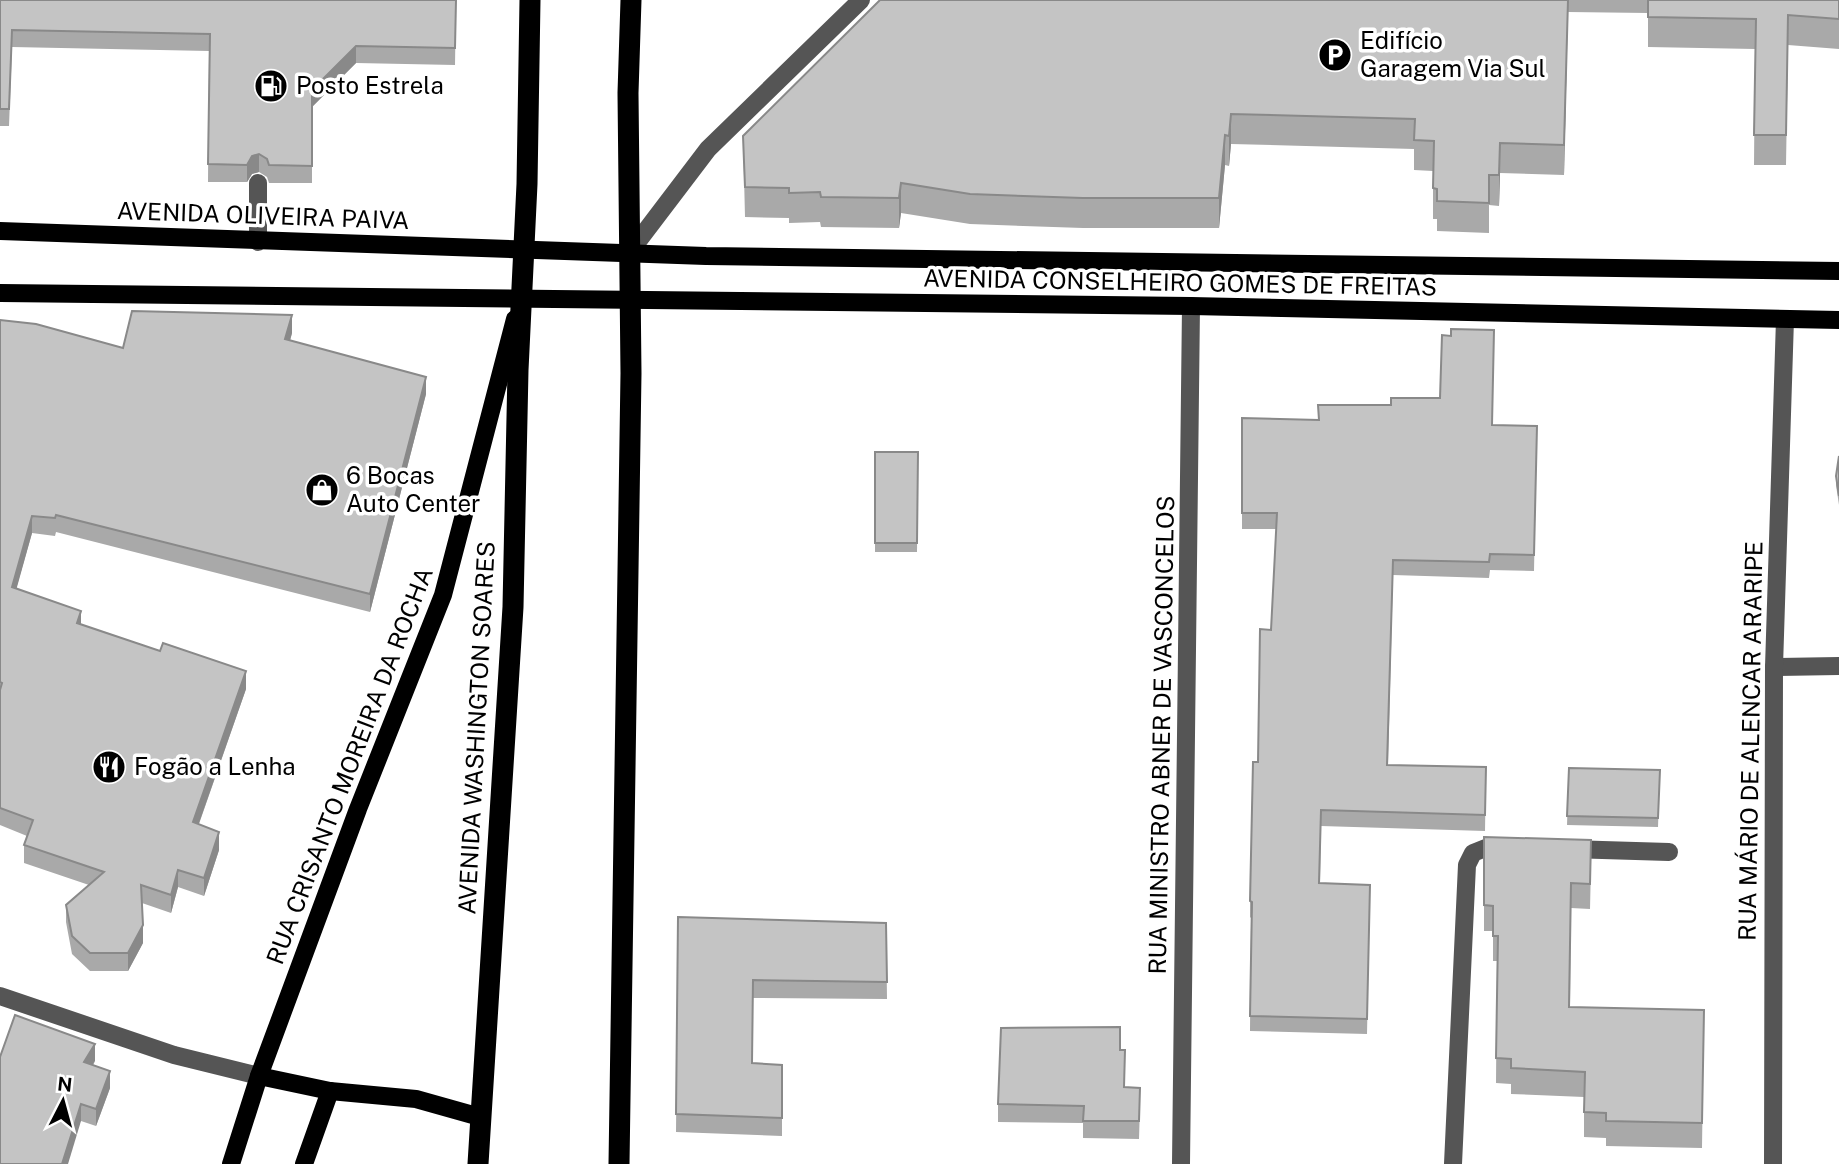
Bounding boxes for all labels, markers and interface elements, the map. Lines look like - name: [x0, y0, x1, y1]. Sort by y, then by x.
- place label: Edifício Garagem Via Sul: [1360, 26, 1546, 82]
- parking icon: Edifício Garagem Via Sul: [1316, 36, 1354, 74]
- fuel station icon: Posto Estrela: [252, 67, 290, 105]
- place label: Posto Estrela: [296, 71, 444, 99]
- street label: AVENIDA OLIVEIRA PAIVA: [116, 196, 410, 234]
- street label: AVENIDA CONSELHEIRO GOMES DE FREITAS: [923, 264, 1437, 300]
- place label: 6 Bocas Auto Center: [346, 461, 480, 517]
- shop icon: 6 Bocas Auto Center: [303, 471, 341, 509]
- street label: RUA MINISTRO ABNER DE VASCONCELOS: [1143, 495, 1179, 975]
- street label: AVENIDA WASHINGTON SOARES: [452, 541, 500, 915]
- street label: RUA MÁRIO DE ALENCAR ARARIPE: [1733, 541, 1767, 941]
- street label: RUA CRISANTO MOREIRA DA ROCHA: [260, 563, 438, 968]
- restaurant icon: Fogão a Lenha: [90, 748, 128, 786]
- place label: Fogão a Lenha: [134, 752, 295, 780]
- north arrow: [28, 1066, 98, 1136]
- text: N: [56, 1072, 73, 1096]

